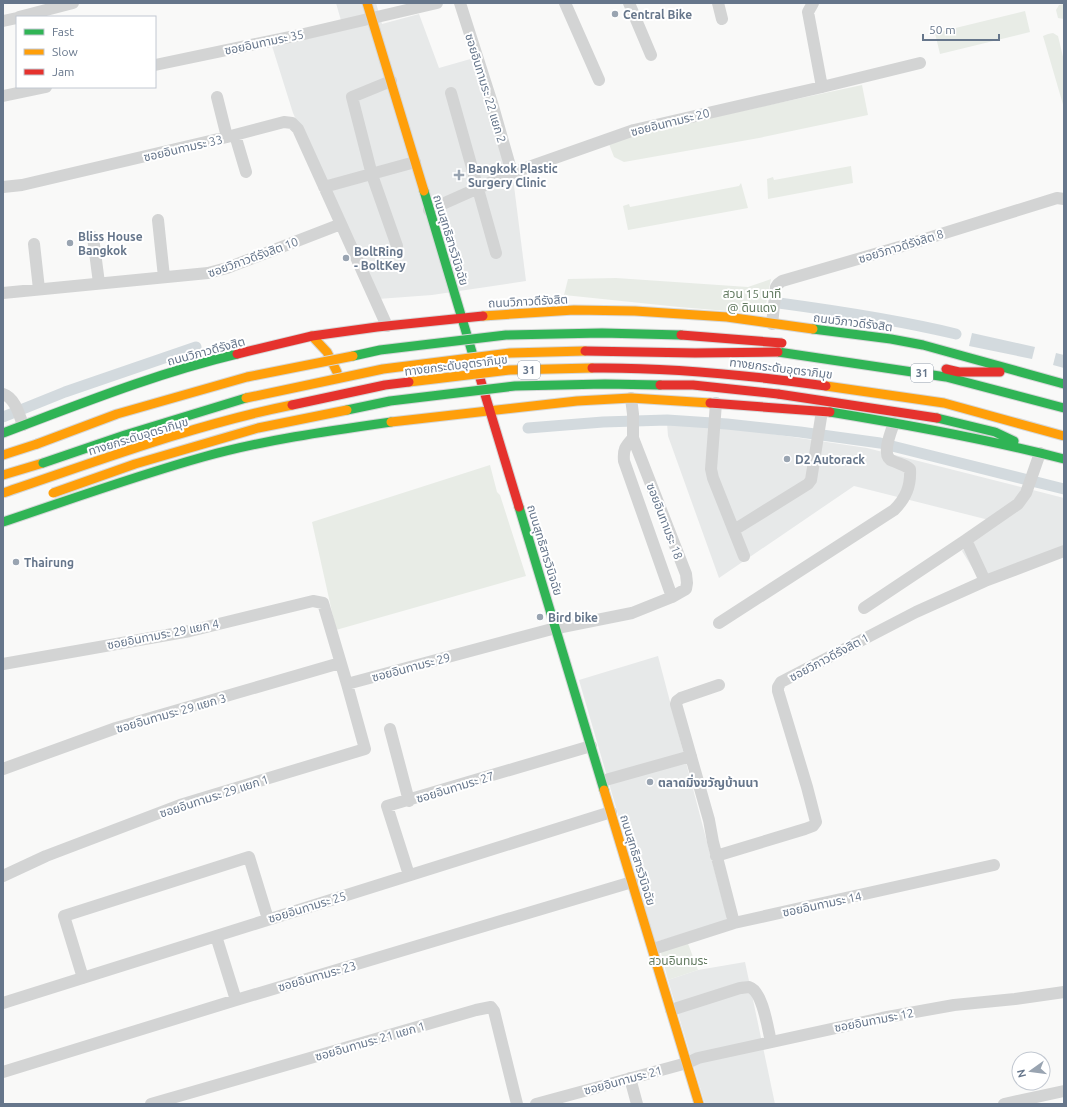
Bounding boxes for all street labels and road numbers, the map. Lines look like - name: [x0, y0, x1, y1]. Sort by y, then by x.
- street label: ซอยอินทามระ 35: [223, 27, 305, 57]
- street label: ซอยอินทามระ 22 แยก 2: [463, 32, 509, 144]
- street label: ซอยอินทามระ 20: [629, 106, 711, 138]
- street label: ซอยอินทามระ 33: [142, 133, 224, 163]
- street label: ถนนสุทธิสารวินิจฉัย: [430, 193, 471, 287]
- street label: ซอยวิภาวดีรังสิต 8: [857, 227, 945, 265]
- street label: ซอยวิภาวดีรังสิต 10: [206, 235, 300, 279]
- street label: ถนนวิภาวดีรังสิต: [488, 292, 568, 310]
- street label: ถนนวิภาวดีรังสิต: [812, 311, 894, 333]
- street label: ถนนวิภาวดีรังสิต: [166, 334, 246, 368]
- street label: ทางยกระดับอุตราภิมุข: [404, 352, 508, 379]
- street label: ทางยกระดับอุตราภิมุข: [729, 355, 833, 382]
- road number: 31: [518, 361, 540, 379]
- road number: 31: [911, 364, 933, 382]
- street label: ทางยกระดับอุตราภิมุข: [86, 415, 190, 458]
- street label: ซอยอินทามระ 18: [644, 481, 686, 561]
- street label: ถนนสุทธิสารวินิจฉัย: [524, 503, 565, 597]
- street label: ซอยอินทามระ 29 แยก 4: [106, 617, 220, 651]
- street label: ซอยวิภาวดีรังสิต 1: [787, 631, 871, 683]
- street label: ซอยอินทามระ 29: [370, 650, 452, 684]
- street label: ซอยอินทามระ 29 แยก 3: [115, 691, 227, 735]
- street label: ซอยอินทามระ 27: [415, 769, 495, 805]
- street label: ซอยอินทามระ 29 แยก 1: [158, 772, 270, 820]
- street label: ถนนสุทธิสารวินิจฉัย: [617, 813, 658, 907]
- street label: ซอยอินทามระ 25: [267, 889, 347, 925]
- street label: ซอยอินทามระ 14: [781, 889, 863, 919]
- street label: ซอยอินทามระ 23: [276, 959, 358, 993]
- street label: ซอยอินทามระ 12: [833, 1006, 915, 1034]
- street label: ซอยอินทามระ 21 แยก 1: [314, 1019, 426, 1063]
- street label: ซอยอินทามระ 21: [582, 1063, 664, 1097]

